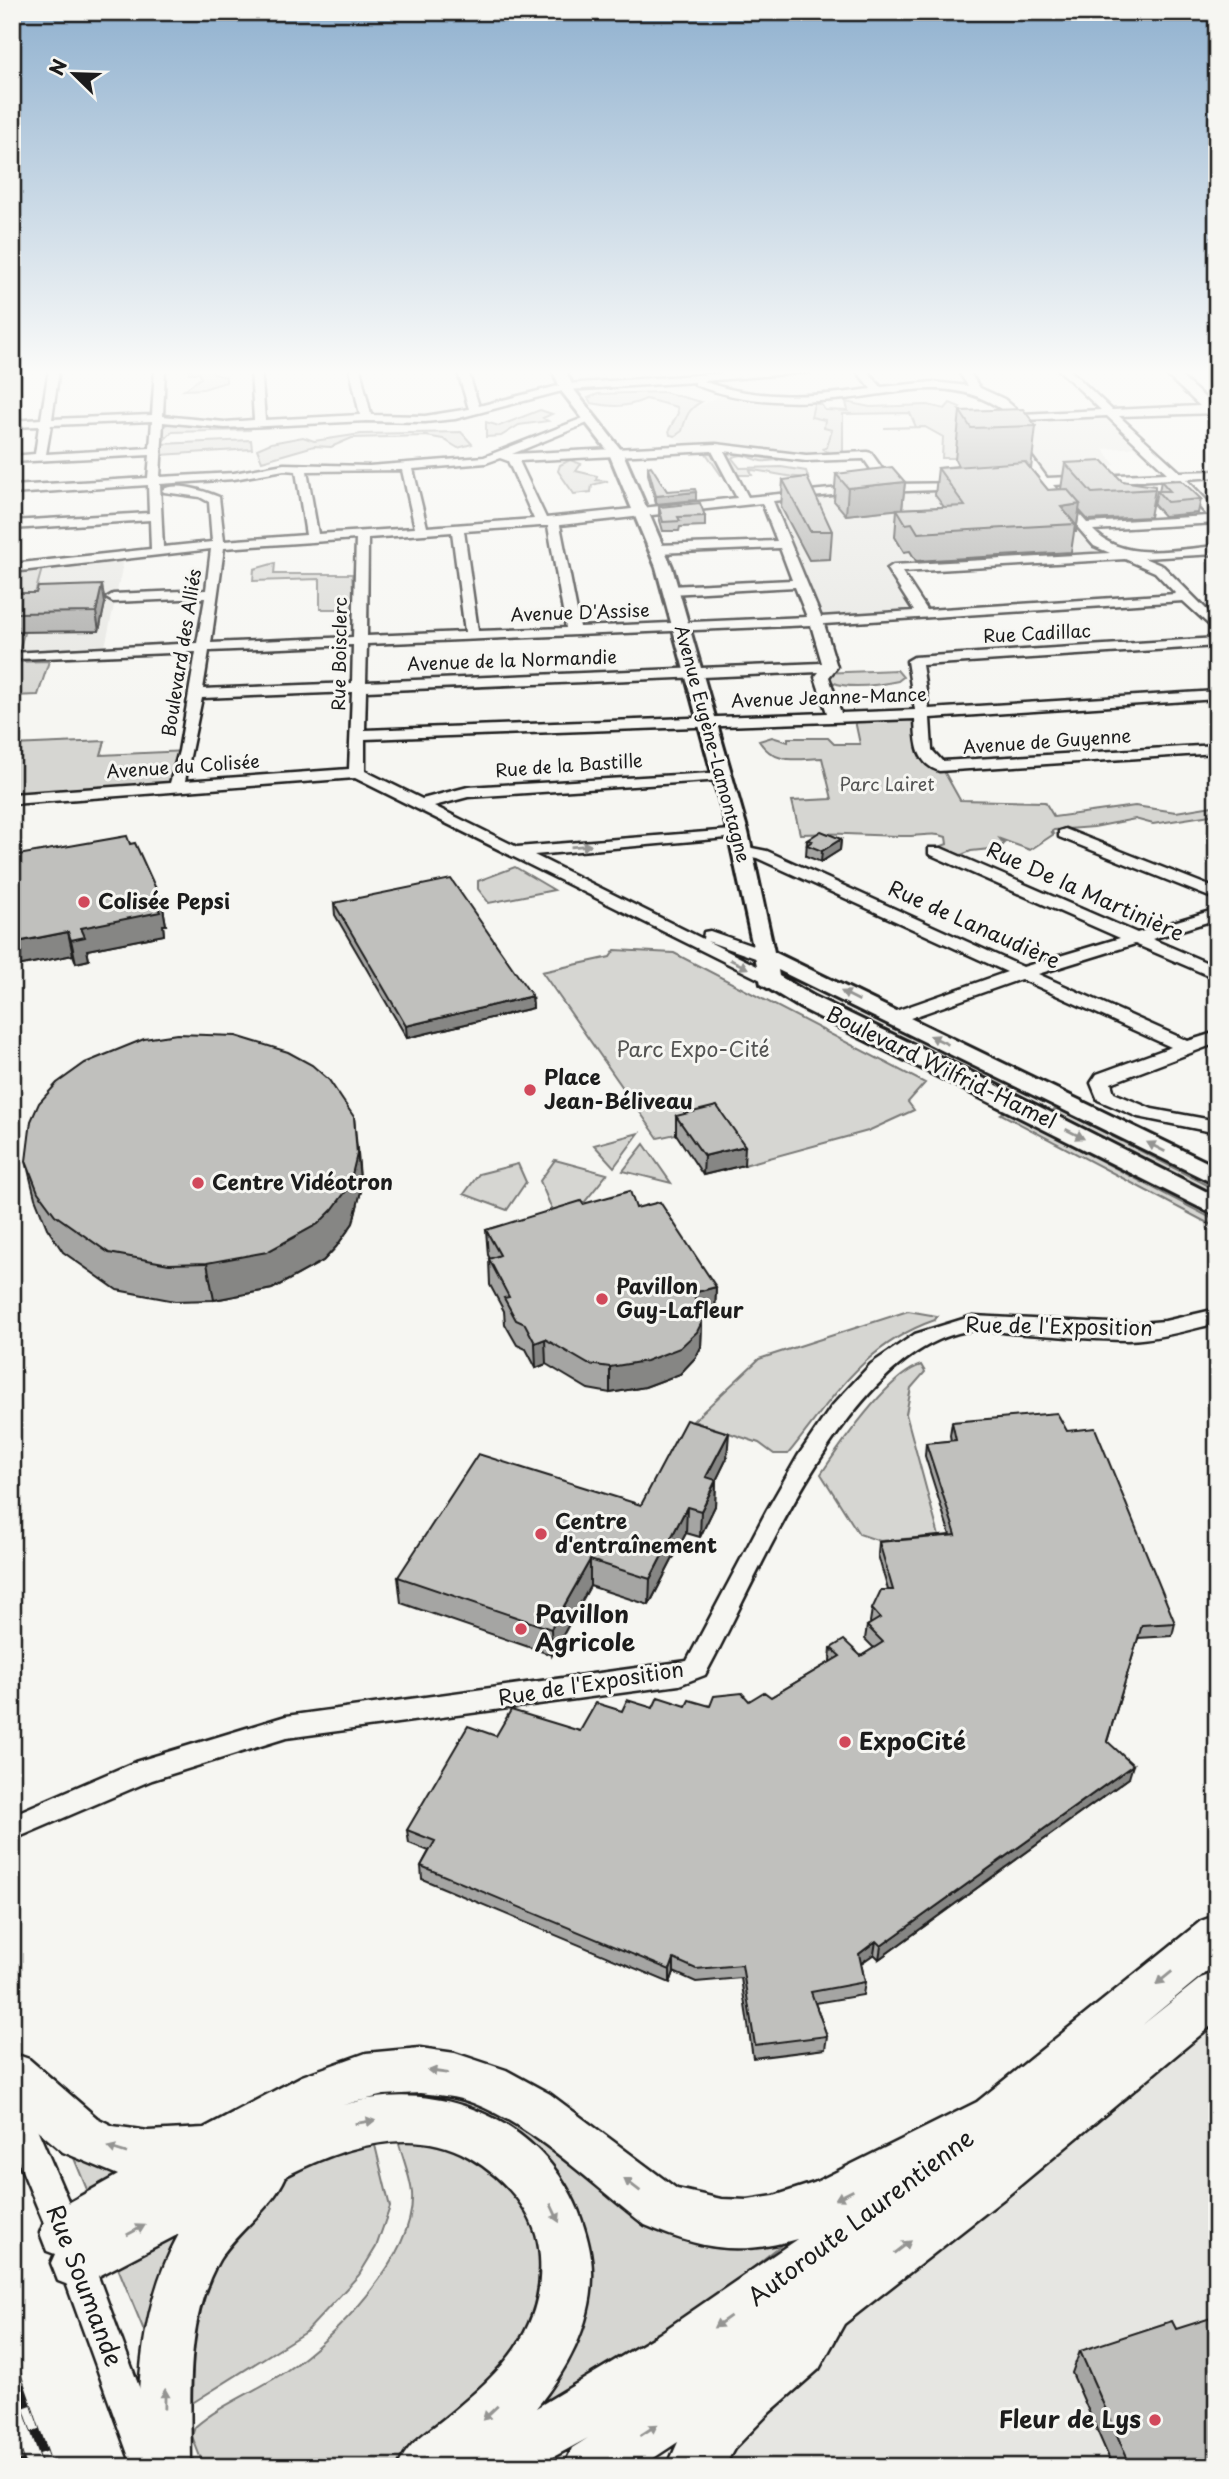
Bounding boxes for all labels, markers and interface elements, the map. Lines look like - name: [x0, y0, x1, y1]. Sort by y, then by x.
- north arrow: [38, 38, 108, 108]
- text: N: [42, 55, 73, 79]
- street label: Boulevard des Alliés: [154, 567, 207, 739]
- street label: Avenue D'Assise: [510, 596, 650, 627]
- street label: Rue Boisclerc: [324, 597, 353, 711]
- street label: Rue Cadillac: [982, 616, 1092, 649]
- street label: Avenue Eugène-Lamontagne: [669, 622, 758, 865]
- street label: Avenue de la Normandie: [407, 642, 617, 677]
- street label: Avenue Jeanne-Mance: [731, 680, 927, 713]
- street label: Avenue de Guyenne: [962, 721, 1132, 760]
- street label: Rue de la Bastille: [494, 746, 644, 783]
- street label: Avenue du Colisée: [105, 747, 260, 784]
- park label: Parc Lairet: [839, 770, 935, 797]
- street label: Rue De la Martinière: [982, 832, 1190, 948]
- one-way arrow: [570, 840, 592, 851]
- street label: Rue de Lanaudière: [884, 871, 1066, 975]
- place label: Colisée Pepsi: [98, 884, 230, 916]
- marker: Colisée Pepsi: [76, 894, 92, 910]
- one-way arrow: [730, 957, 750, 969]
- one-way arrow: [840, 990, 860, 1002]
- street label: Boulevard Wilfrid-Hamel: [821, 997, 1062, 1136]
- park label: Parc Expo-Cité: [616, 1032, 770, 1064]
- one-way arrow: [929, 1034, 949, 1046]
- place label: Place Jean-Béliveau: [544, 1060, 693, 1116]
- marker: Place Jean-Béliveau: [522, 1082, 538, 1098]
- one-way arrow: [1065, 1129, 1085, 1140]
- one-way arrow: [1146, 1141, 1166, 1152]
- place label: Centre Vidéotron: [212, 1165, 393, 1197]
- marker: Centre Vidéotron: [190, 1175, 206, 1191]
- place label: Pavillon Guy-Lafleur: [616, 1269, 744, 1325]
- marker: Pavillon Guy-Lafleur: [594, 1291, 610, 1307]
- street label: Rue de l'Exposition: [965, 1307, 1153, 1343]
- place label: Centre d'entraînement: [555, 1504, 717, 1560]
- marker: Centre d'entraînement: [533, 1526, 549, 1542]
- place label: Pavillon Agricole: [535, 1595, 636, 1659]
- marker: Pavillon Agricole: [513, 1621, 529, 1637]
- street label: Rue de l'Exposition: [496, 1652, 686, 1712]
- place label: ExpoCité: [859, 1722, 966, 1758]
- marker: ExpoCité: [837, 1734, 853, 1750]
- one-way arrow: [1155, 1970, 1173, 1986]
- one-way arrow: [427, 2067, 449, 2078]
- one-way arrow: [354, 2116, 376, 2127]
- street label: Autoroute Laurentienne: [739, 2119, 981, 2314]
- one-way arrow: [107, 2145, 128, 2155]
- one-way arrow: [624, 2178, 642, 2193]
- one-way arrow: [834, 2189, 854, 2200]
- street label: Rue Soumande: [39, 2199, 133, 2371]
- one-way arrow: [549, 2203, 561, 2223]
- one-way arrow: [126, 2224, 146, 2236]
- one-way arrow: [894, 2239, 912, 2254]
- one-way arrow: [713, 2315, 731, 2329]
- one-way arrow: [159, 2387, 171, 2409]
- place label: Fleur de Lys: [999, 2400, 1141, 2436]
- one-way arrow: [482, 2405, 499, 2421]
- marker: Fleur de Lys: [1147, 2412, 1163, 2428]
- one-way arrow: [639, 2424, 658, 2437]

